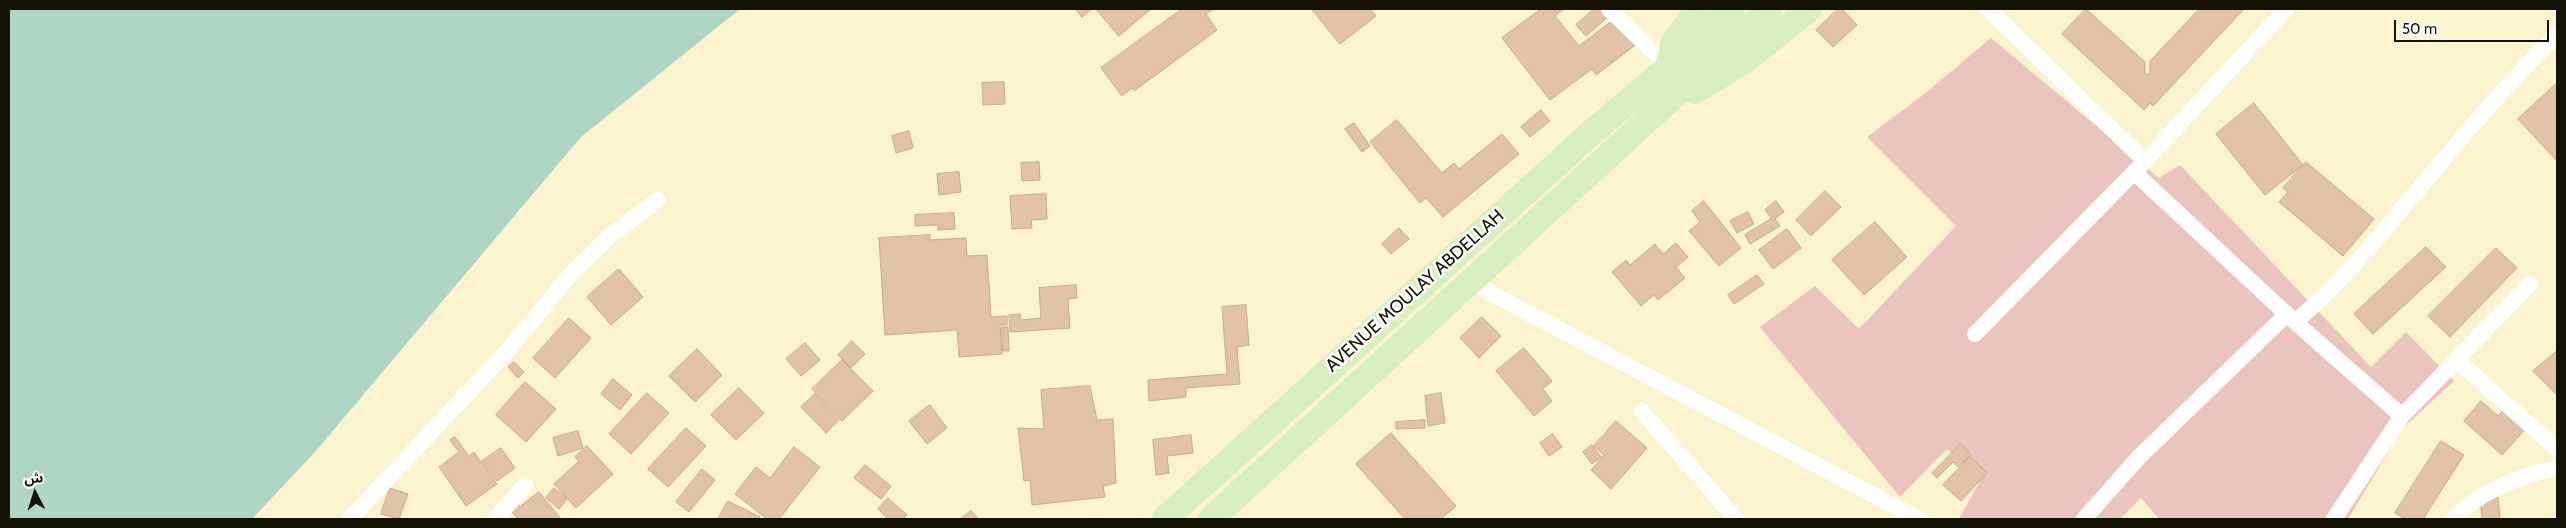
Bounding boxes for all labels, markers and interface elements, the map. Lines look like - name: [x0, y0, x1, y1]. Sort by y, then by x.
- scale bar: [2396, 10, 2551, 42]
- text: 50 m: [2402, 20, 2437, 38]
- street label: AVENUE MOULAY ABDELLAH: [1321, 205, 1509, 377]
- north arrow: [10, 468, 60, 518]
- text: ش: [23, 468, 44, 488]

